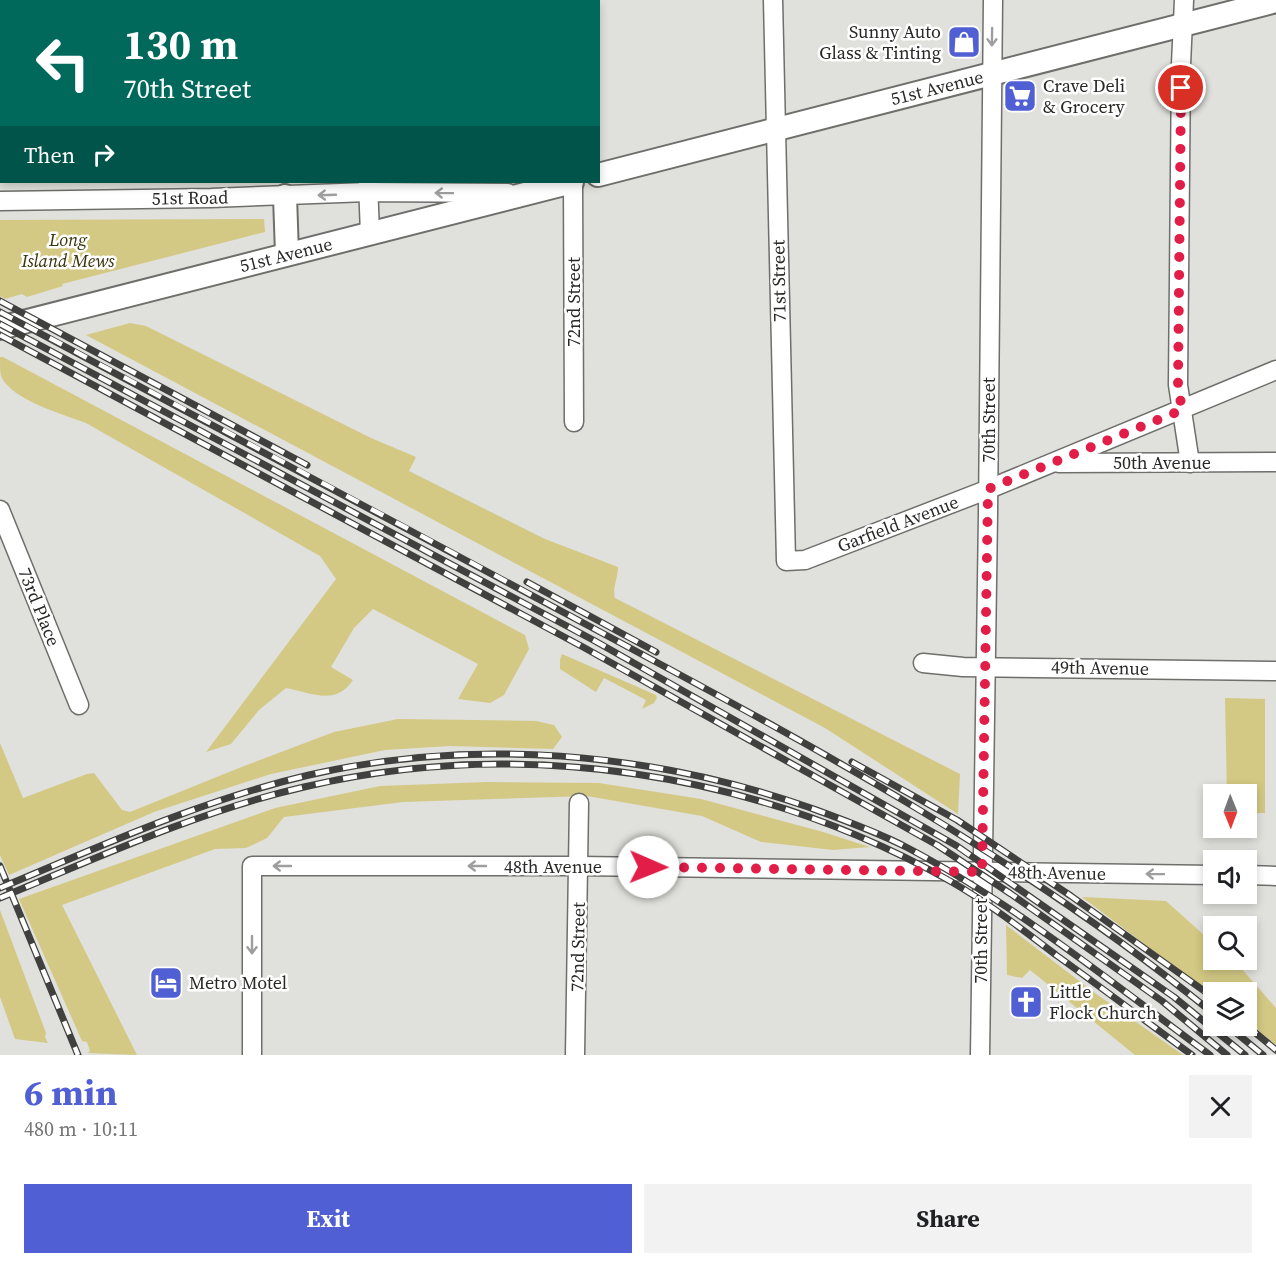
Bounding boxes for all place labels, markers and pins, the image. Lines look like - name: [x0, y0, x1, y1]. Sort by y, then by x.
- place label: Sunny Auto Glass & Tinting: [819, 19, 941, 65]
- shop icon: Sunny Auto Glass & Tinting: [946, 24, 982, 60]
- pin: [1155, 62, 1206, 113]
- place label: Crave Deli & Grocery: [1043, 73, 1126, 119]
- supermarket icon: Crave Deli & Grocery: [1002, 78, 1038, 114]
- hotel icon: Metro Motel: [148, 965, 184, 1001]
- place label: Metro Motel: [189, 970, 287, 995]
- place label: Little Flock Church: [1049, 979, 1157, 1025]
- church icon: Little Flock Church: [1008, 984, 1044, 1020]

